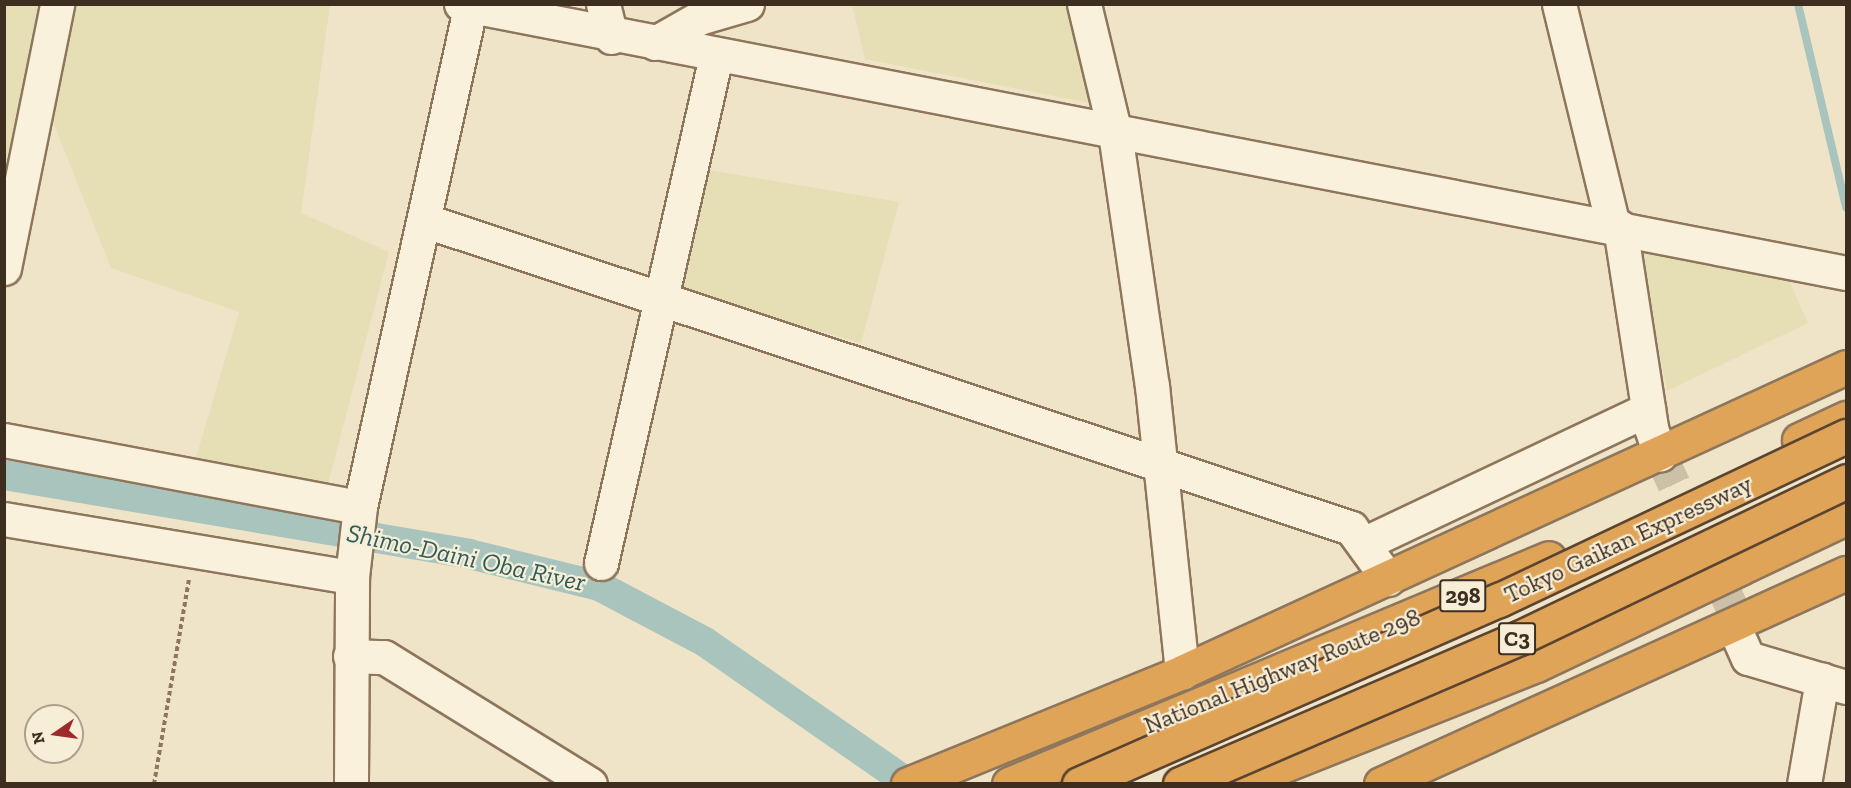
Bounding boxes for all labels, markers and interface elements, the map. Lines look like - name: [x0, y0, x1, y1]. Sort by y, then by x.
- street label: Tokyo Gaikan Expressway: [1500, 469, 1756, 609]
- water label: Shimo-Daini Oba River: [344, 517, 588, 599]
- road number: 298: [1439, 577, 1487, 615]
- street label: National Highway Route 298: [1139, 602, 1425, 740]
- road number: C3: [1498, 620, 1537, 658]
- north arrow: [24, 704, 84, 764]
- text: N: [27, 730, 49, 746]

